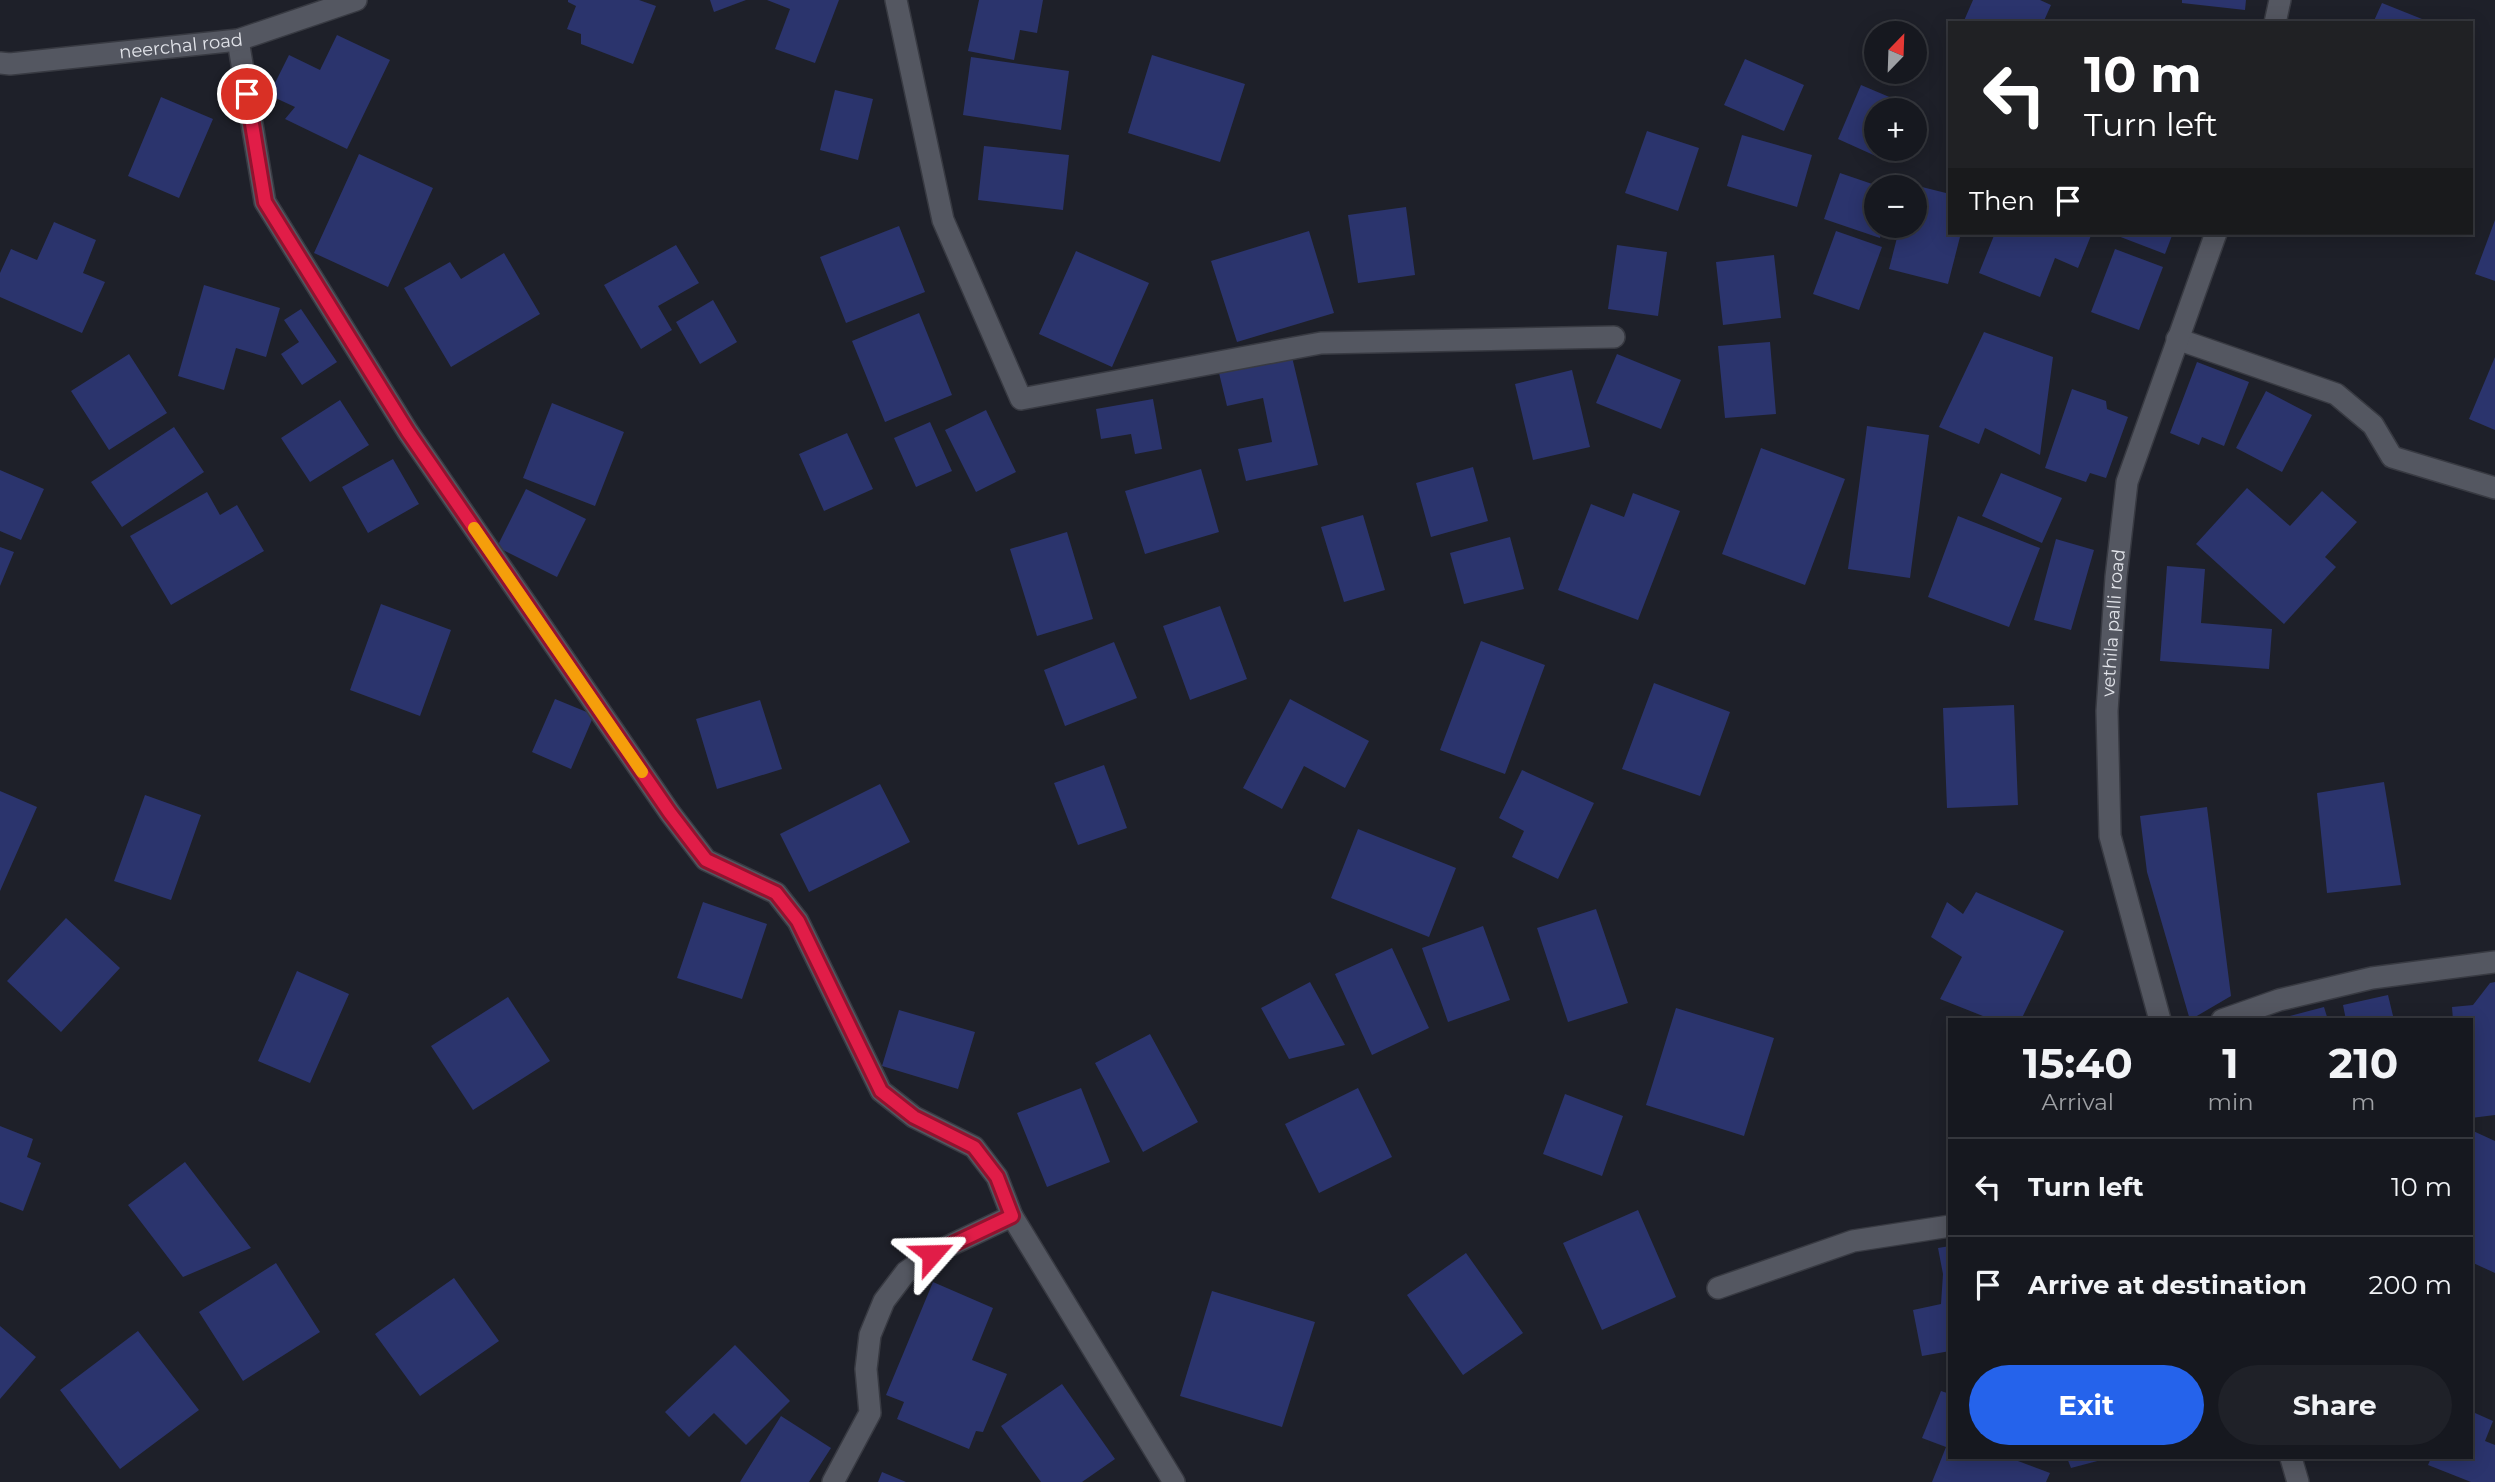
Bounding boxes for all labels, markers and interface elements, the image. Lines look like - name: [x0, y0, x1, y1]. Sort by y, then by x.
- north arrow: [1864, 21, 1927, 84]
- map controls: [1864, 21, 1927, 238]
- street label: neerchal road: [118, 29, 244, 63]
- text: 10 m: [2084, 45, 2202, 104]
- icon: left: [1969, 49, 2060, 140]
- pin: [217, 64, 277, 124]
- icon: arrive: [228, 75, 266, 113]
- button: +: [1864, 98, 1927, 161]
- text: Turn left: [2084, 105, 2218, 144]
- button: −: [1864, 175, 1927, 238]
- icon: arrive: [2049, 182, 2087, 220]
- text: Then: [1969, 185, 2035, 217]
- street label: vethila palli road: [2097, 548, 2130, 697]
- text: 15:40: [2023, 1037, 2133, 1089]
- text: 1: [2222, 1037, 2239, 1089]
- text: 210: [2328, 1037, 2398, 1089]
- text: Arrival: [2041, 1088, 2114, 1116]
- text: min: [2207, 1088, 2254, 1116]
- text: m: [2351, 1088, 2375, 1116]
- icon: left: [1969, 1168, 2007, 1206]
- text: Turn left: [2028, 1171, 2144, 1203]
- text: 10 m: [2391, 1171, 2452, 1203]
- position arrow: [895, 1217, 969, 1291]
- icon: arrive: [1969, 1266, 2007, 1304]
- text: Arrive at destination: [2028, 1269, 2307, 1301]
- text: 200 m: [2368, 1269, 2452, 1301]
- button: Exit: [1969, 1365, 2204, 1445]
- button: Share: [2218, 1365, 2452, 1445]

